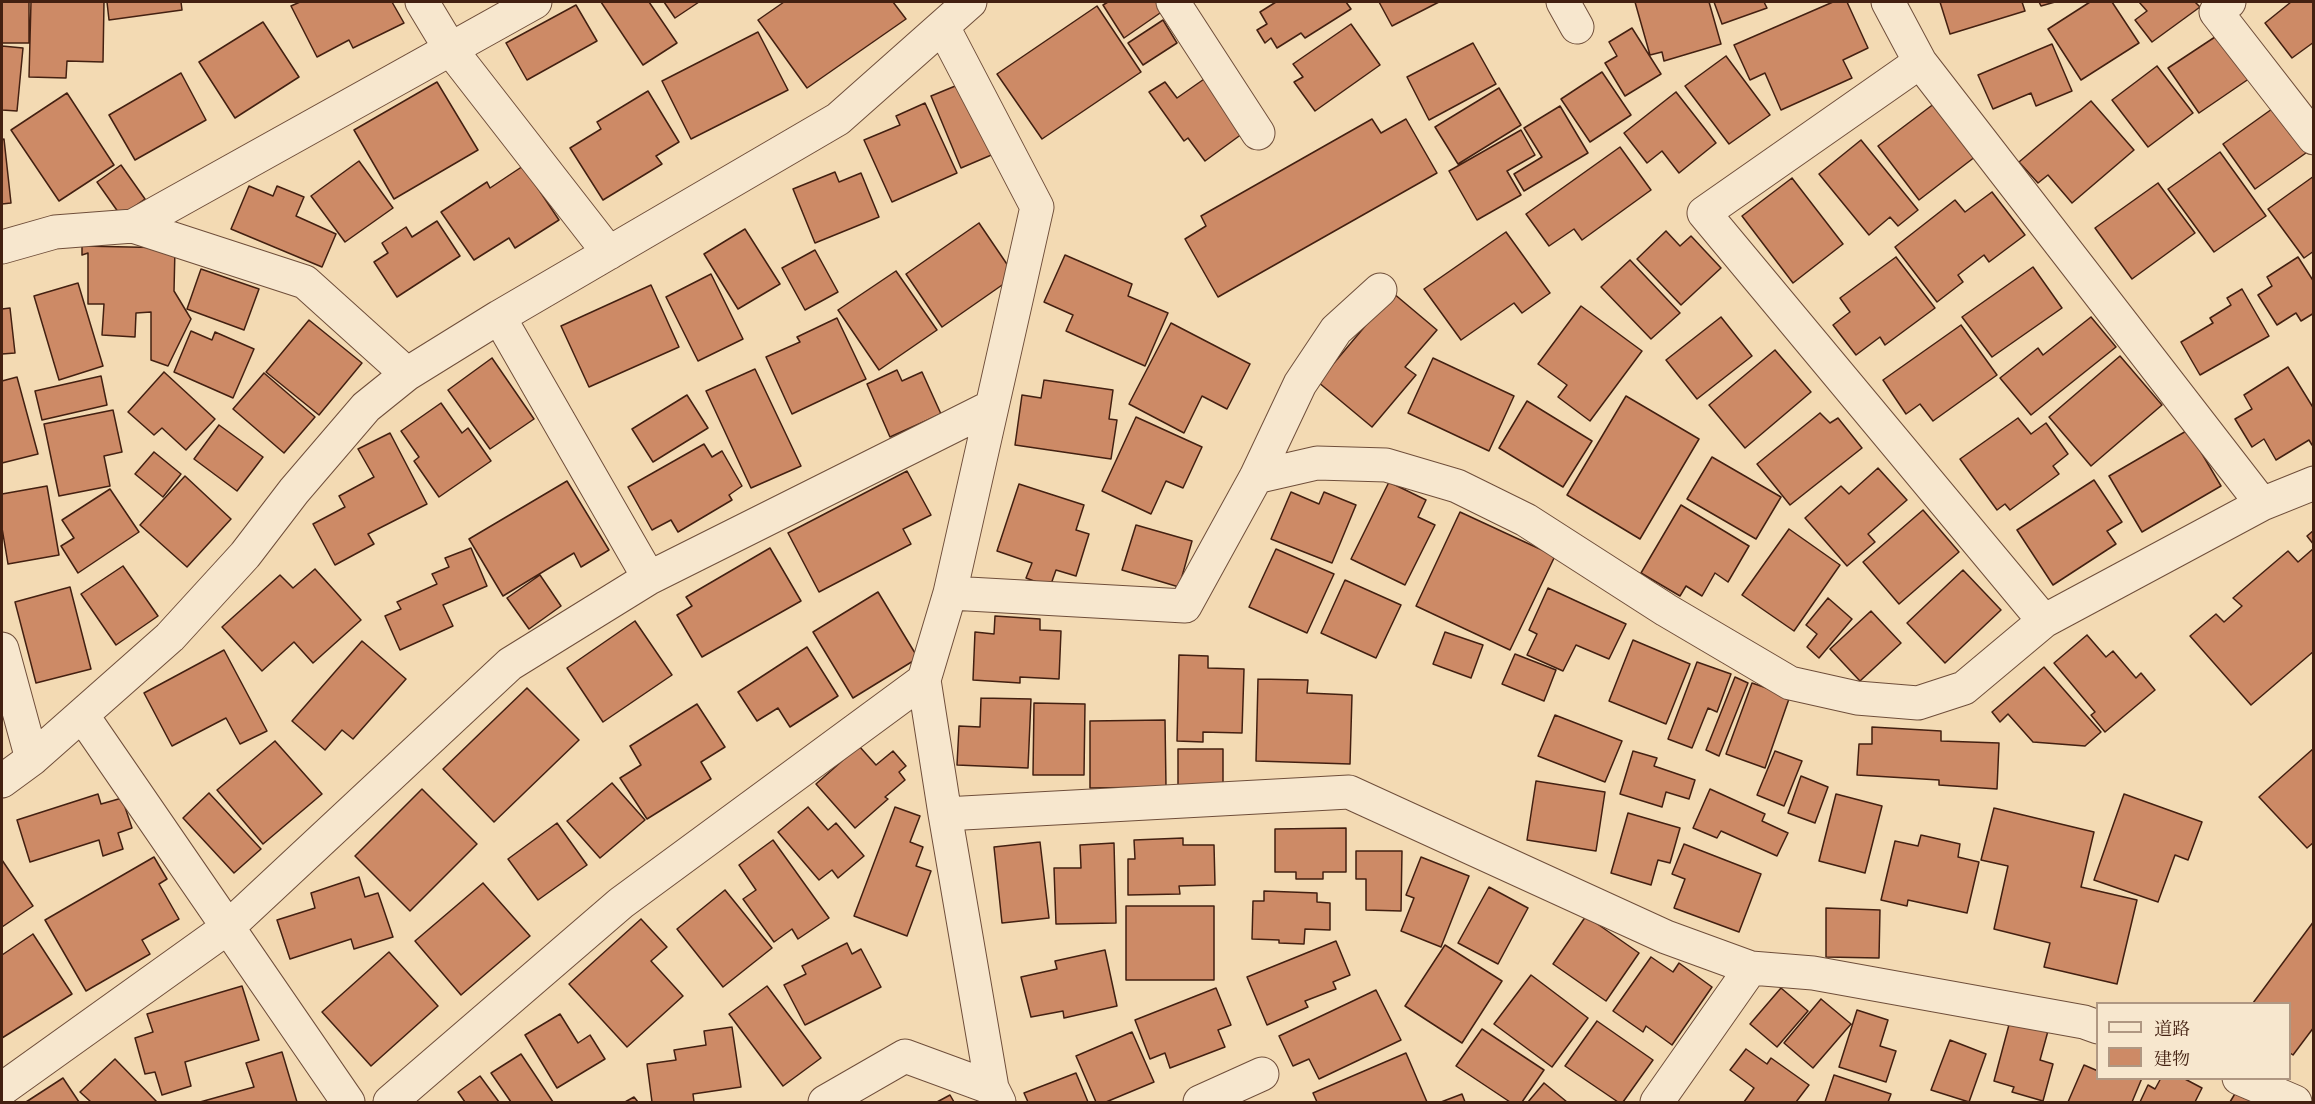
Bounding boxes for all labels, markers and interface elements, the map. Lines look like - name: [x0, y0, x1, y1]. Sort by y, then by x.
- legend: [2096, 1002, 2291, 1080]
- text: 道路: [2154, 1018, 2190, 1040]
- text: 建物: [2154, 1048, 2190, 1070]

